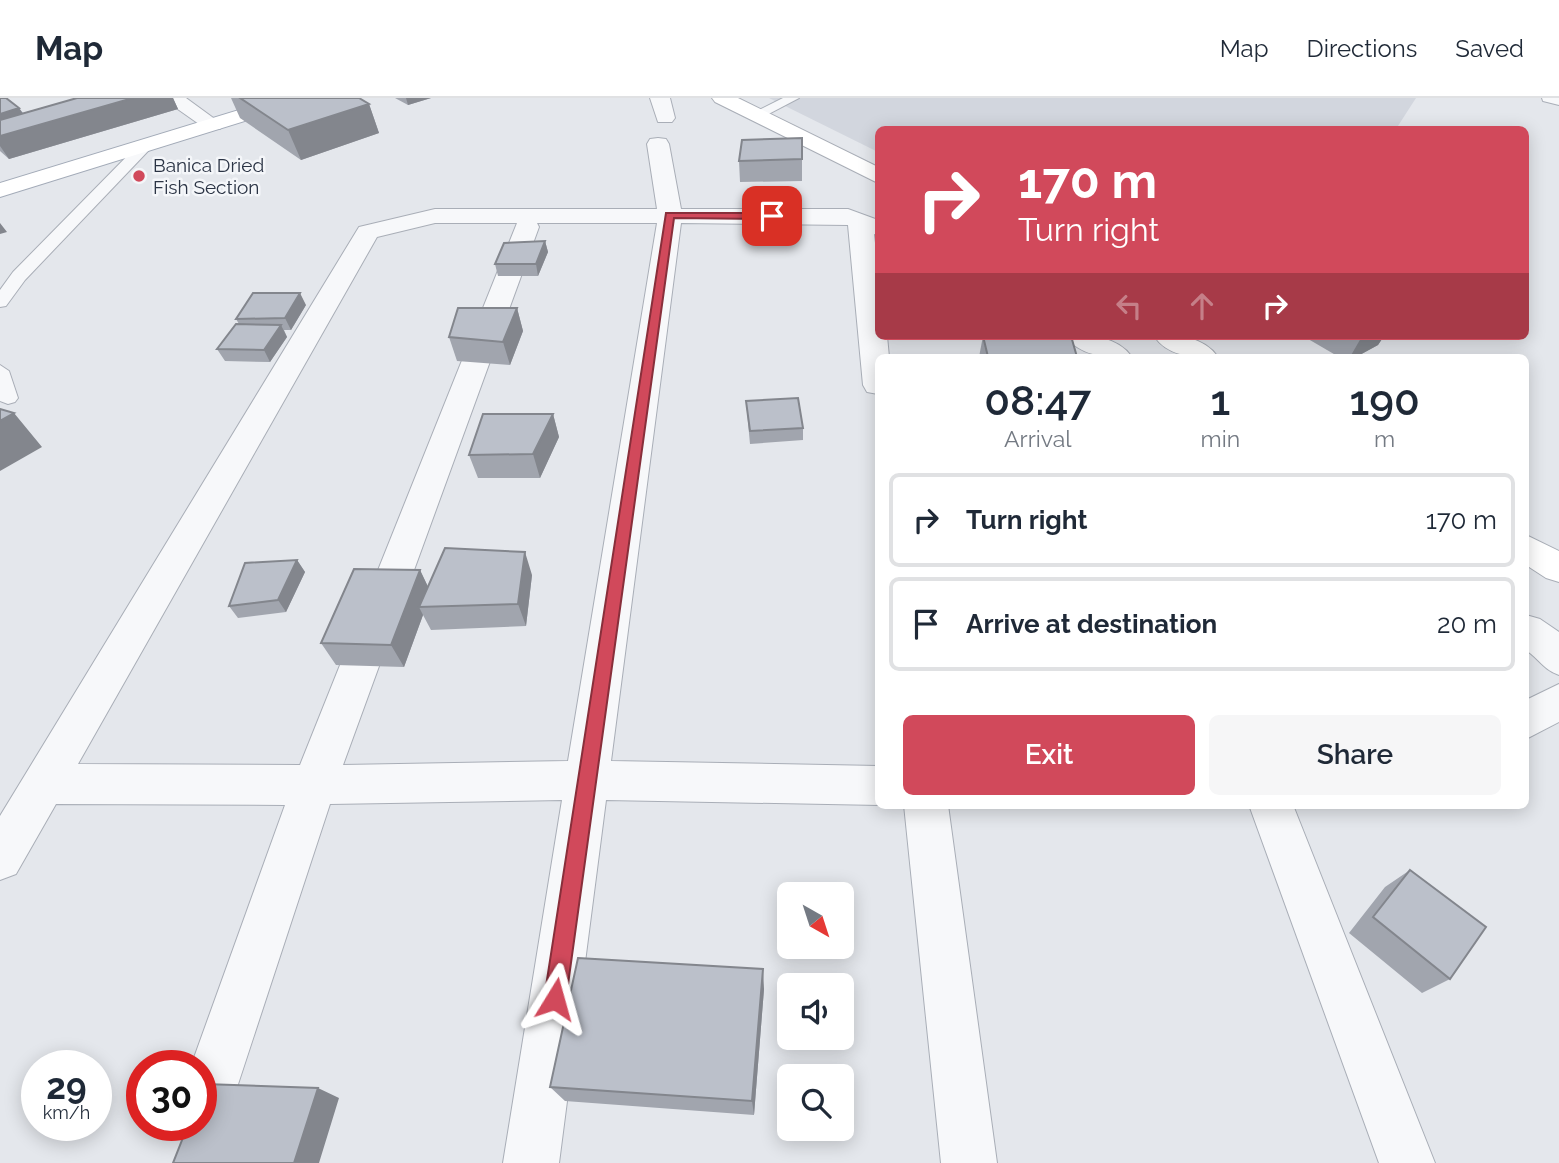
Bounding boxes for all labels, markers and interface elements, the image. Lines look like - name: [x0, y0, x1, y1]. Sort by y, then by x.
- text: Map: [35, 29, 103, 68]
- text: Map: [1220, 34, 1269, 63]
- text: Directions: [1307, 34, 1417, 63]
- text: Saved: [1455, 34, 1524, 63]
- text: 170 m: [1018, 152, 1157, 209]
- place label: Banica Dried Fish Section: [153, 154, 264, 198]
- icon: right: [903, 154, 994, 245]
- marker: Banica Dried Fish Section: [131, 168, 147, 184]
- pin: [742, 186, 802, 246]
- icon: arrive: [753, 197, 791, 235]
- text: Turn right: [1018, 211, 1159, 248]
- icon: left: [1110, 287, 1148, 325]
- icon: ahead: [1183, 287, 1221, 325]
- icon: right: [1256, 287, 1294, 325]
- text: 08:47: [984, 376, 1091, 425]
- text: 1: [1210, 376, 1230, 425]
- text: 190: [1349, 376, 1420, 425]
- text: Arrival: [1004, 425, 1072, 452]
- text: min: [1201, 425, 1240, 452]
- text: m: [1374, 425, 1395, 452]
- icon: right: [907, 501, 945, 539]
- text: Turn right: [966, 505, 1087, 535]
- text: 170 m: [1426, 505, 1497, 535]
- icon: arrive: [907, 605, 945, 643]
- text: Arrive at destination: [966, 609, 1217, 639]
- text: 20 m: [1437, 609, 1497, 639]
- button: Exit: [903, 715, 1195, 795]
- button: Share: [1209, 715, 1501, 795]
- north arrow: [777, 882, 854, 959]
- map controls: [777, 882, 854, 1141]
- position arrow: [518, 962, 592, 1036]
- button: sound: [777, 973, 854, 1050]
- speed limit sign: 30: [126, 1050, 217, 1141]
- button: search: [777, 1064, 854, 1141]
- text: 29: [46, 1066, 87, 1107]
- text: km/h: [43, 1102, 90, 1123]

